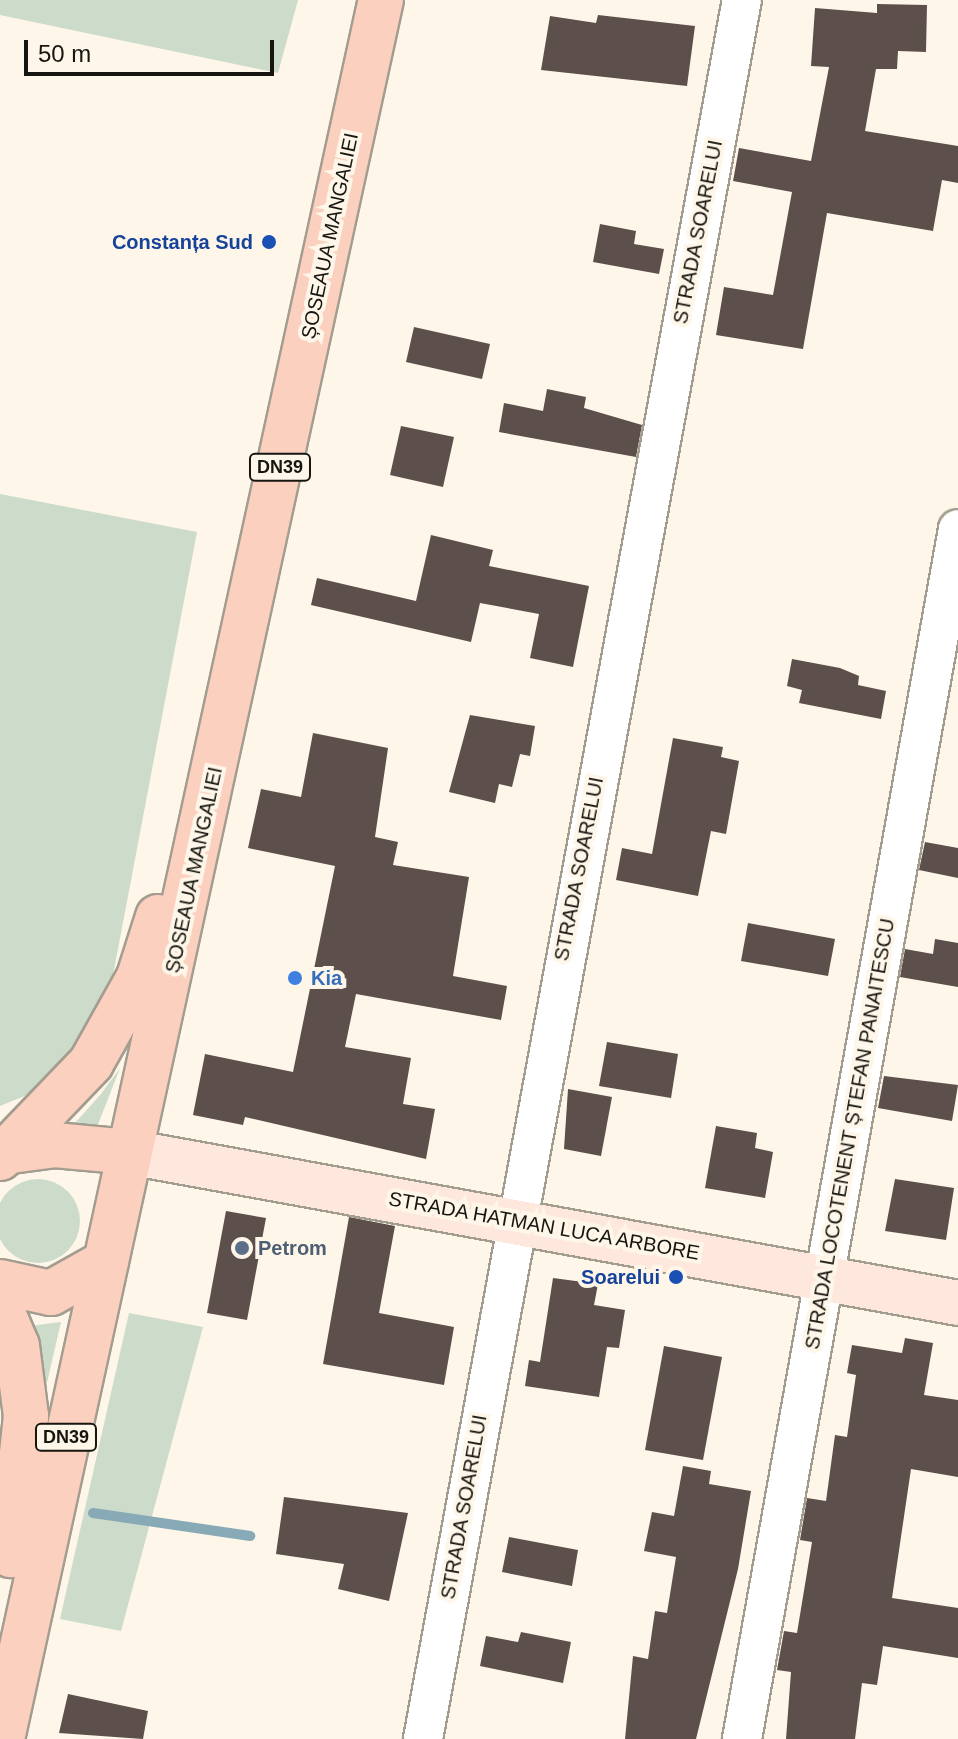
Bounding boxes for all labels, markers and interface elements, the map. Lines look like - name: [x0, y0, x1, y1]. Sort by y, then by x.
- scale bar: [28, 24, 278, 74]
- text: 50 m: [38, 40, 91, 67]
- street label: ȘOSEAUA MANGALIEI: [296, 130, 364, 342]
- street label: STRADA SOARELUI: [668, 138, 728, 326]
- place label: Constanța Sud: [112, 230, 253, 254]
- marker: Constanța Sud: [260, 233, 278, 251]
- road number: DN39: [248, 453, 312, 481]
- street label: ȘOSEAUA MANGALIEI: [160, 764, 228, 976]
- street label: STRADA SOARELUI: [549, 775, 609, 963]
- street label: STRADA LOCOTENENT ȘTEFAN PANAITESCU: [800, 916, 900, 1352]
- place label: Kia: [311, 966, 342, 990]
- marker: Kia: [286, 969, 304, 987]
- street label: STRADA HATMAN LUCA ARBORE: [385, 1187, 703, 1265]
- place label: Petrom: [258, 1236, 327, 1260]
- marker: Petrom: [233, 1239, 251, 1257]
- place label: Soarelui: [581, 1265, 660, 1289]
- marker: Soarelui: [667, 1268, 685, 1286]
- street label: STRADA SOARELUI: [436, 1412, 492, 1602]
- road number: DN39: [34, 1423, 98, 1451]

